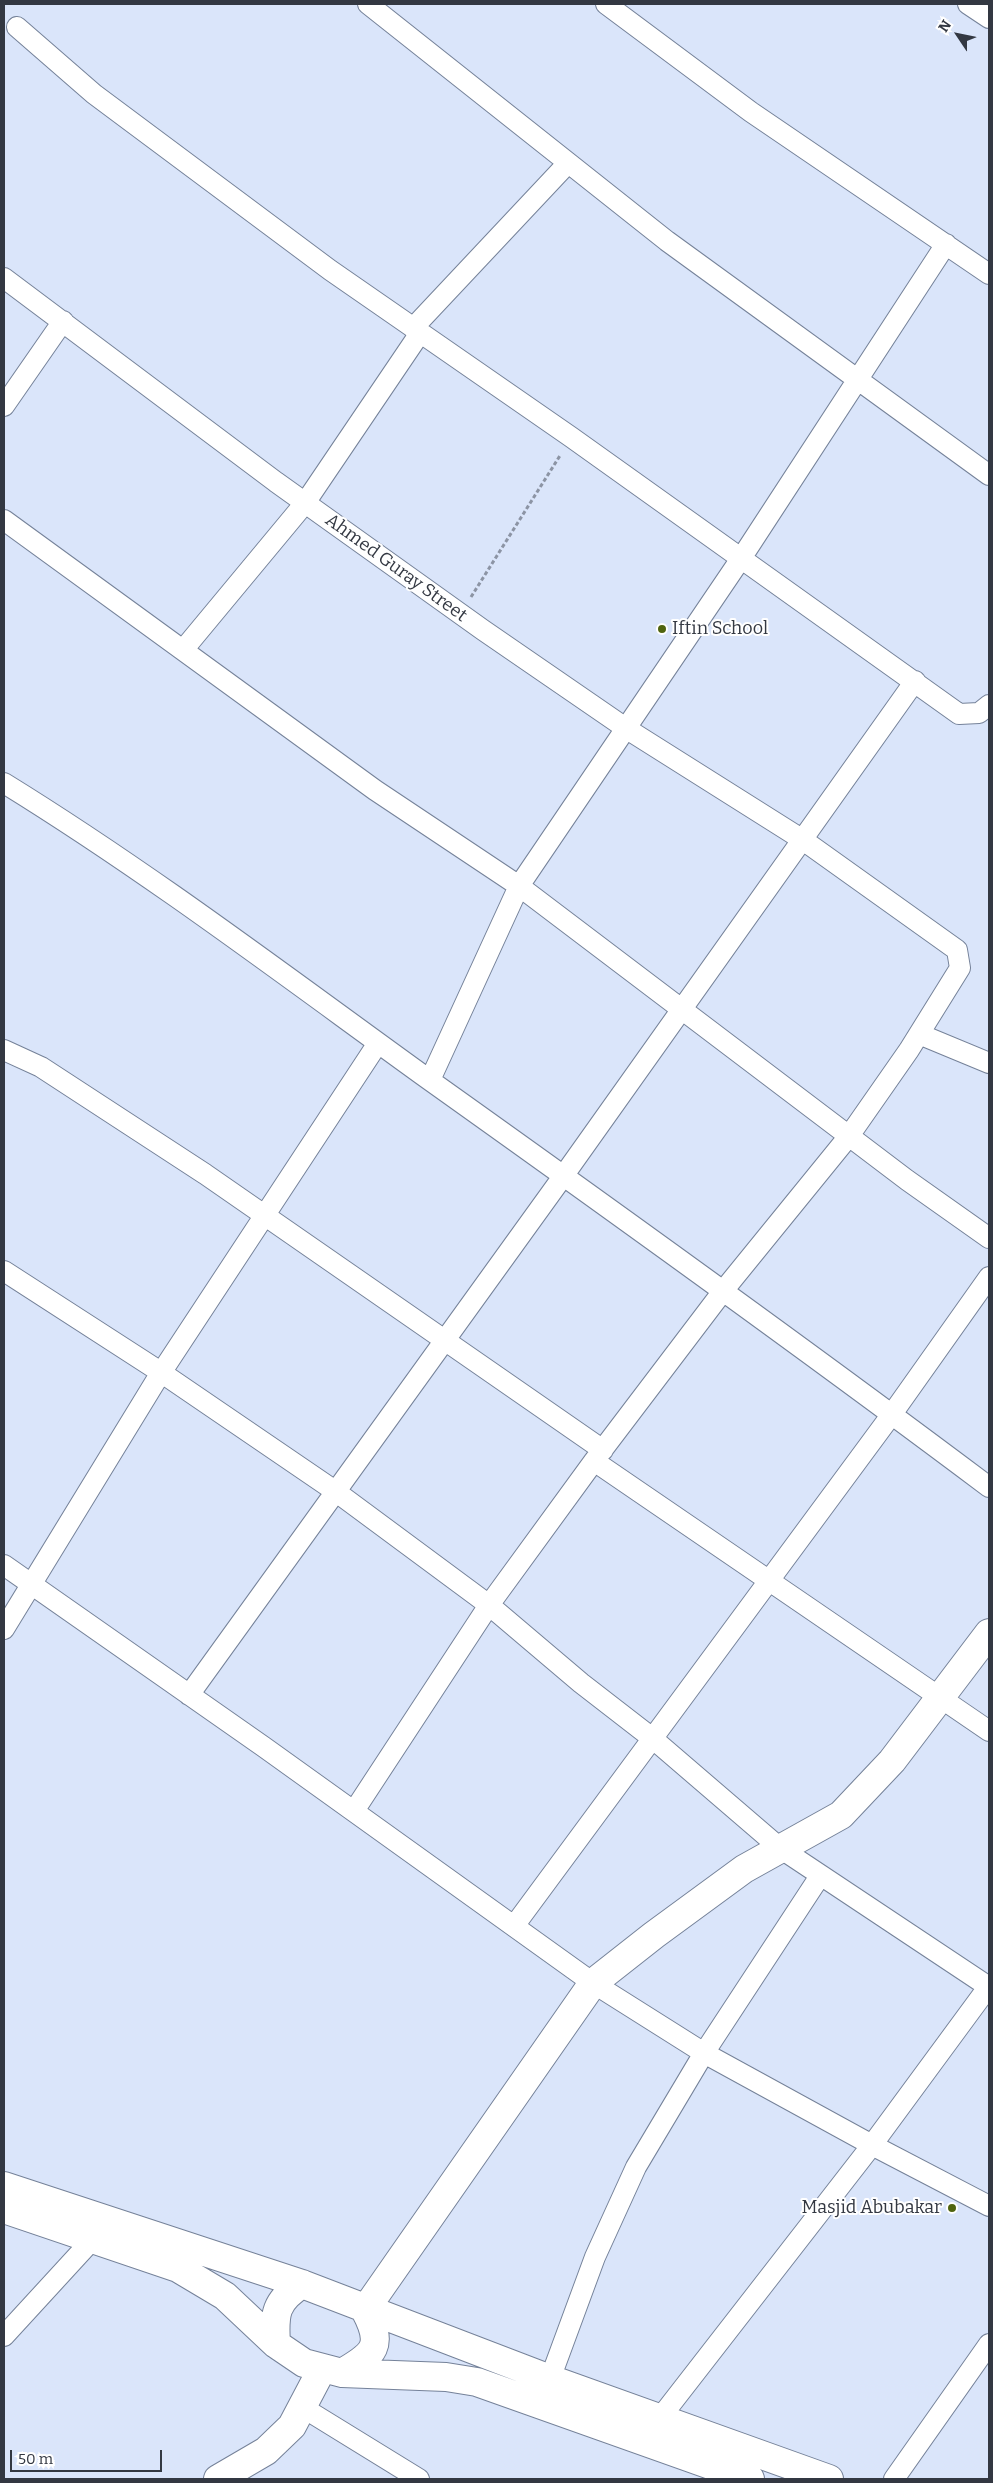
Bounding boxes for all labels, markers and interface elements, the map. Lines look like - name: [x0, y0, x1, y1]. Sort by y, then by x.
- north arrow: [933, 10, 983, 60]
- text: N: [935, 17, 955, 36]
- street label: Ahmed Guray Street: [321, 509, 471, 627]
- place label: Iftin School: [672, 618, 768, 640]
- marker: Iftin School: [656, 623, 668, 635]
- place label: Masjid Abubakar: [801, 2197, 942, 2219]
- marker: Masjid Abubakar: [946, 2202, 958, 2214]
- scale bar: [12, 2440, 165, 2472]
- text: 50 m: [18, 2450, 53, 2468]

